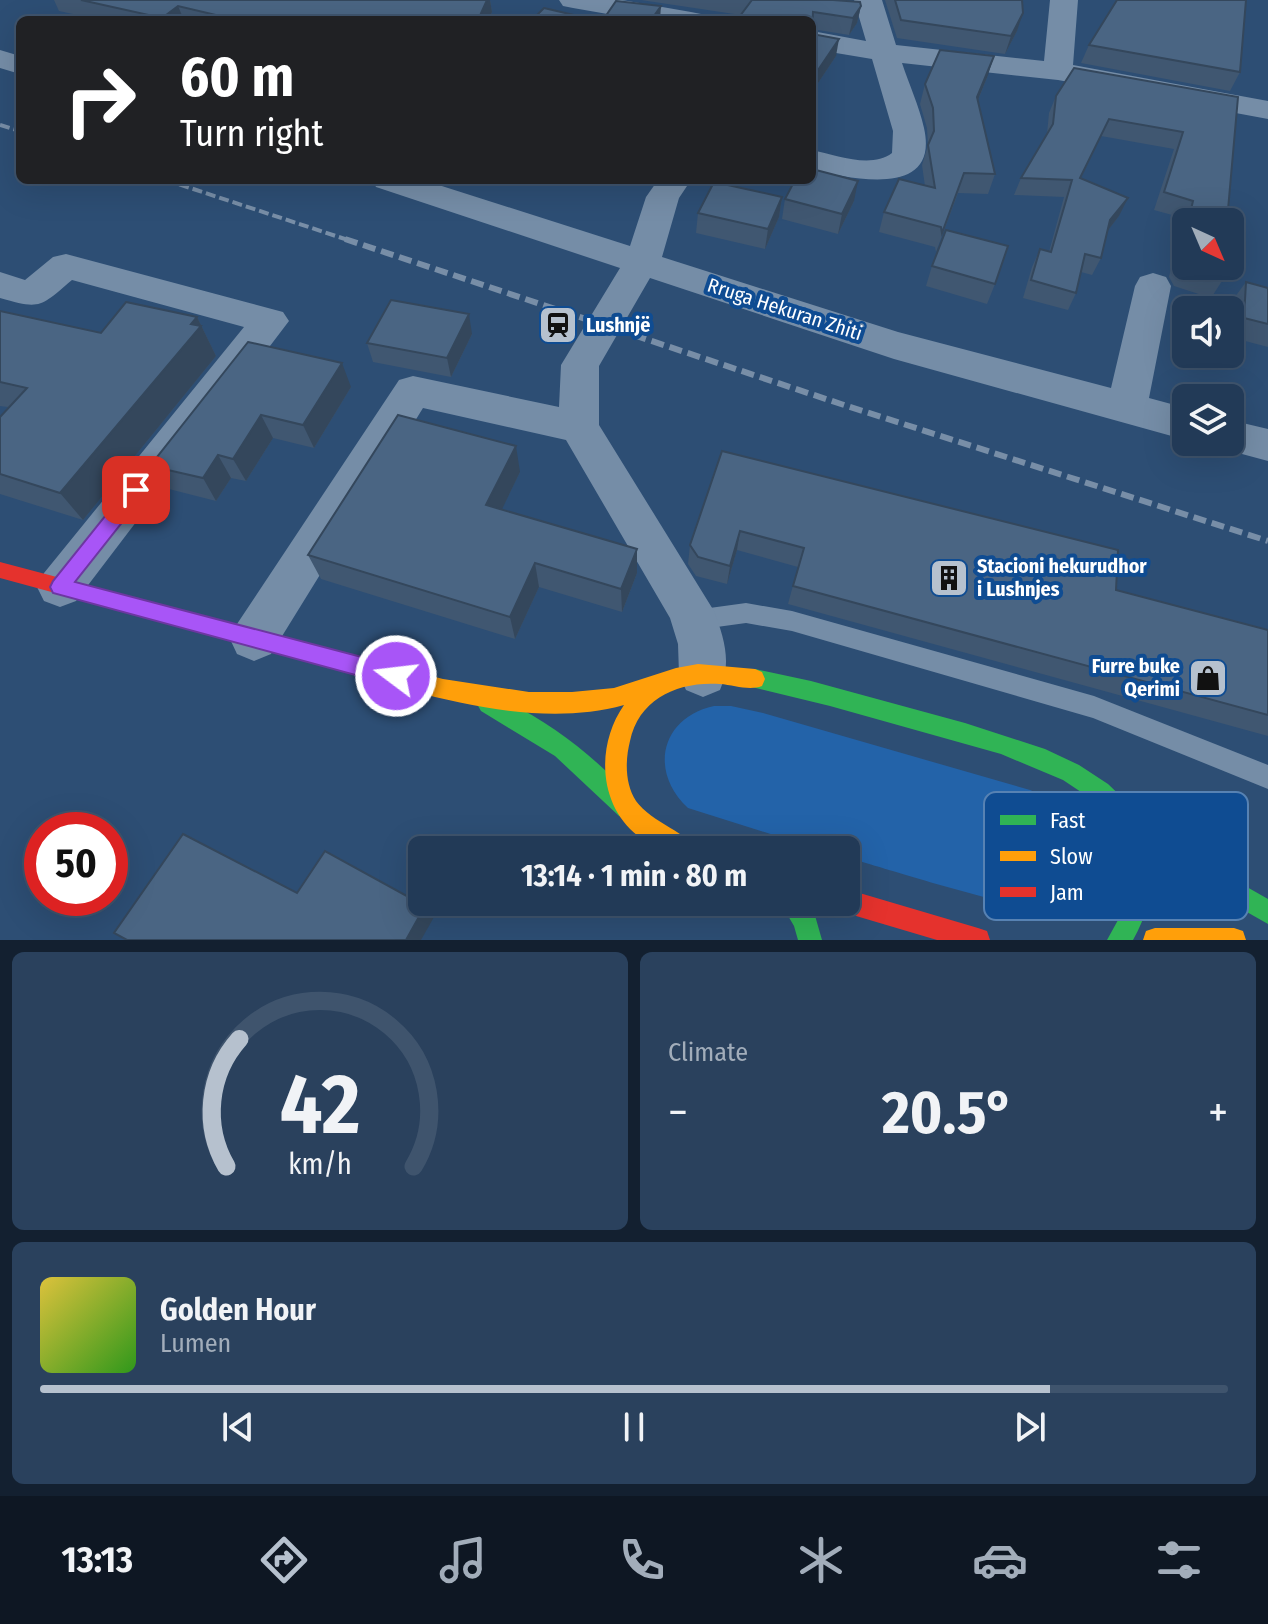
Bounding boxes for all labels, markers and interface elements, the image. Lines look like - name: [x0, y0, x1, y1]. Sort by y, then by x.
- text: 60 m: [180, 44, 294, 111]
- icon: right: [48, 48, 152, 152]
- text: Turn right: [180, 112, 323, 156]
- north arrow: [1172, 208, 1244, 280]
- map controls: [1172, 208, 1244, 456]
- street label: Rruga Hekuran Zhiti: [704, 273, 866, 345]
- button: sound: [1172, 296, 1244, 368]
- station icon: Lushnjë: [537, 304, 579, 346]
- place label: Lushnjë: [586, 313, 650, 337]
- button: layers: [1172, 384, 1244, 456]
- pin: [102, 456, 170, 524]
- icon: arrive: [114, 468, 158, 512]
- place label: Stacioni hekurudhor i Lushnjes: [977, 554, 1147, 601]
- building icon: Stacioni hekurudhor i Lushnjes: [928, 557, 970, 599]
- position arrow: [354, 634, 438, 718]
- place label: Furre buke Qerimi: [1092, 654, 1180, 701]
- shop icon: Furre buke Qerimi: [1187, 657, 1229, 699]
- legend: [984, 792, 1248, 920]
- text: Fast: [1050, 807, 1086, 834]
- speed limit sign: 50: [24, 812, 128, 916]
- text: Slow: [1050, 843, 1093, 870]
- text: 13:14 · 1 min · 80 m: [521, 858, 747, 894]
- text: Jam: [1050, 879, 1084, 906]
- text: Climate: [668, 1037, 748, 1068]
- text: 42: [280, 1055, 360, 1155]
- text: 20.5°: [882, 1077, 1014, 1149]
- text: −: [668, 1086, 688, 1139]
- text: +: [1208, 1086, 1228, 1139]
- text: km/h: [288, 1147, 352, 1182]
- text: Golden Hour: [160, 1292, 316, 1328]
- text: Lumen: [160, 1328, 231, 1359]
- icon: previous: [216, 1405, 260, 1449]
- icon: pause: [612, 1405, 656, 1449]
- icon: next: [1008, 1405, 1052, 1449]
- icon: directions: [256, 1532, 312, 1588]
- icon: music: [435, 1532, 491, 1588]
- icon: phone: [614, 1532, 670, 1588]
- icon: climate: [793, 1532, 849, 1588]
- icon: car: [972, 1532, 1028, 1588]
- icon: filters: [1151, 1532, 1207, 1588]
- text: 13:13: [61, 1538, 133, 1582]

